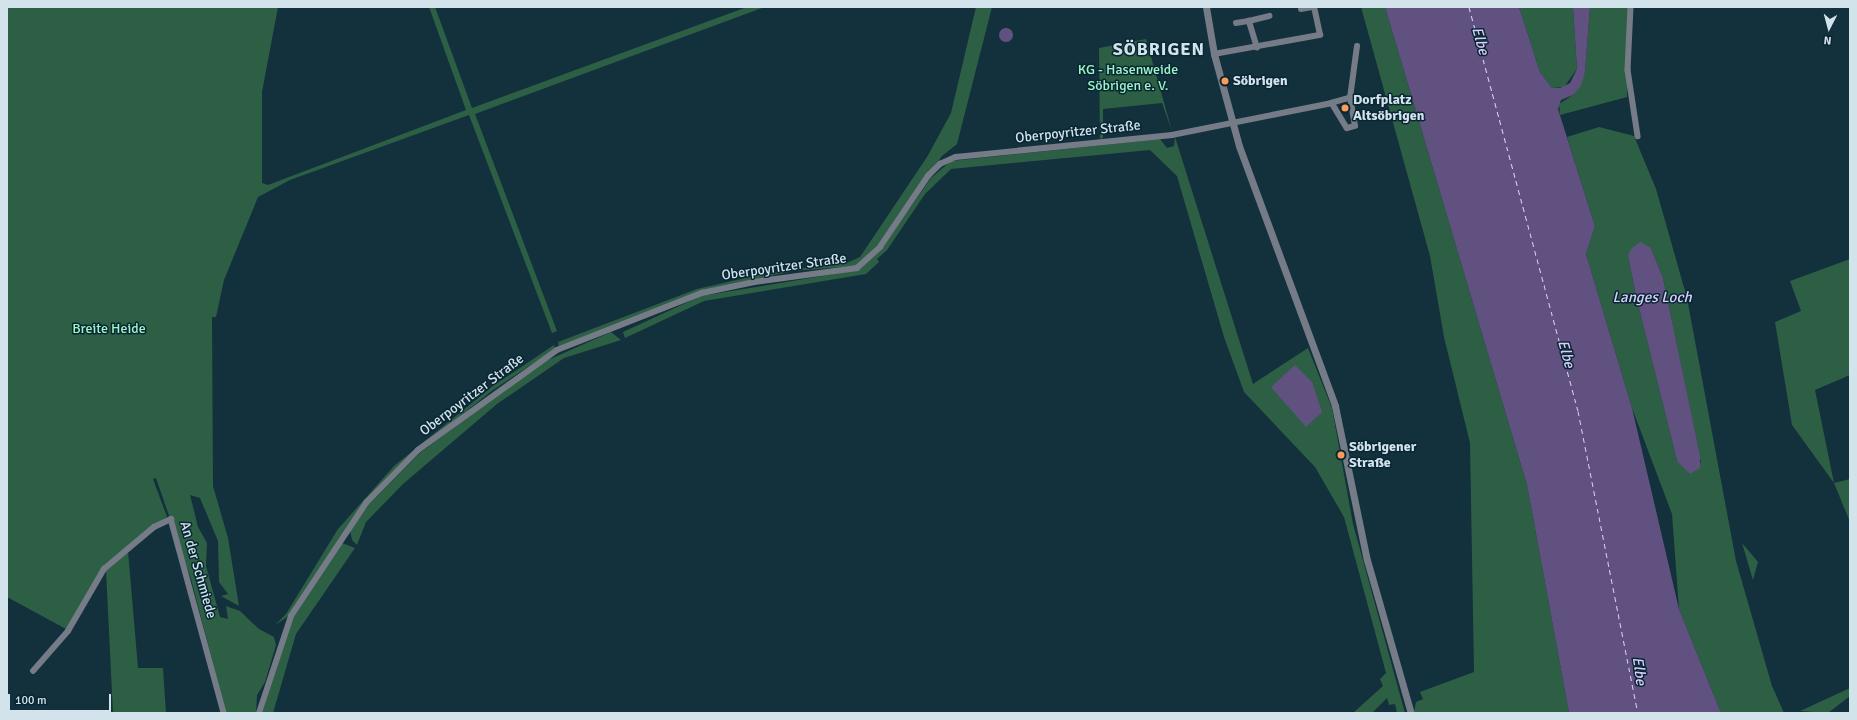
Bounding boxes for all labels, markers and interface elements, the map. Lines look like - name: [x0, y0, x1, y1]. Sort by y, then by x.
- north arrow: [1809, 8, 1849, 48]
- water label: Elbe: [1467, 25, 1493, 57]
- text: N: [1823, 34, 1832, 47]
- district label: SÖBRIGEN: [1113, 38, 1205, 60]
- park label: KG - Hasenweide Söbrigen e. V.: [1078, 62, 1178, 94]
- place label: Söbrigen: [1233, 73, 1288, 89]
- marker: Söbrigen: [1220, 76, 1230, 86]
- place label: Dorfplatz Altsöbrigen: [1353, 92, 1424, 124]
- marker: Dorfplatz Altsöbrigen: [1340, 103, 1350, 113]
- street label: Oberpoyritzer Straße: [1015, 117, 1141, 147]
- street label: Oberpoyritzer Straße: [720, 250, 848, 284]
- water label: Langes Loch: [1612, 289, 1692, 307]
- park label: Breite Heide: [72, 321, 146, 337]
- water label: Elbe: [1554, 338, 1578, 370]
- street label: Oberpoyritzer Straße: [417, 350, 527, 440]
- place label: Söbrigener Straße: [1349, 439, 1416, 472]
- marker: Söbrigener Straße: [1336, 450, 1346, 460]
- street label: An der Schmiede: [176, 519, 220, 621]
- water label: Elbe: [1628, 656, 1650, 686]
- scale bar: [10, 686, 113, 712]
- text: 100 m: [15, 693, 47, 708]

